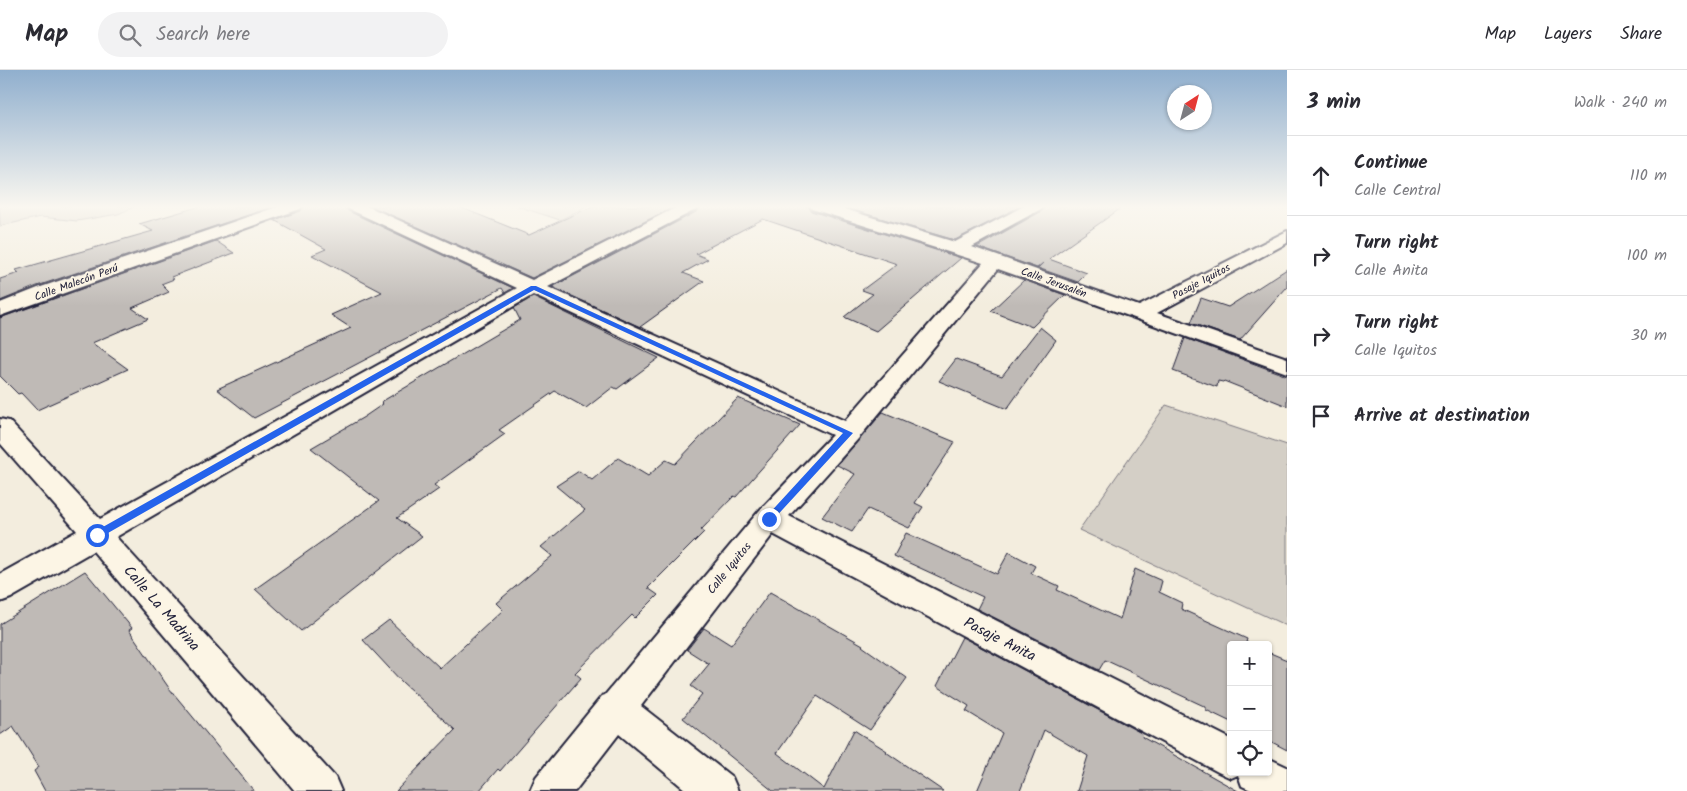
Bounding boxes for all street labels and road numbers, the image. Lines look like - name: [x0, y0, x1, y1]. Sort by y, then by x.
- street label: Calle Malecón Perú: [32, 259, 121, 306]
- street label: Pasaje Iquitos: [1169, 259, 1234, 305]
- street label: Calle Jerusalén: [1018, 263, 1089, 303]
- street label: Calle Iquitos: [702, 538, 756, 598]
- street label: Calle La Madrina: [117, 560, 205, 657]
- street label: Pasaje Anita: [959, 611, 1040, 668]

